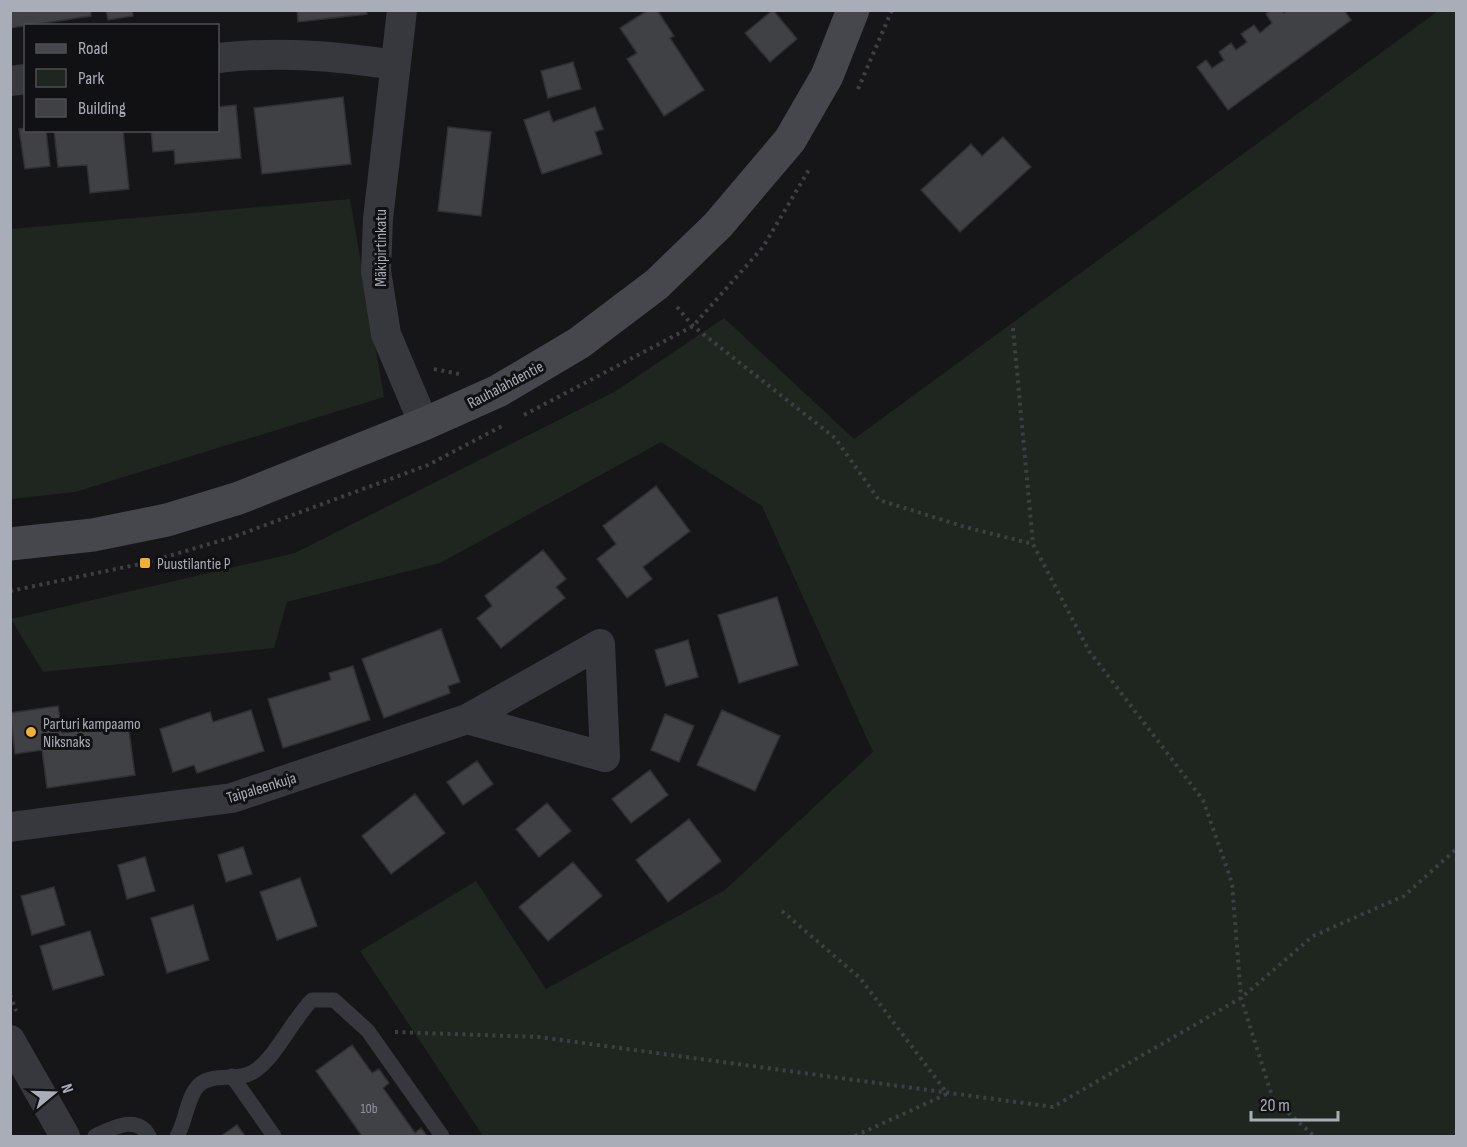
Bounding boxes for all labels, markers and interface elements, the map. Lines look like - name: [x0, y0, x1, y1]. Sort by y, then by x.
- legend: [24, 24, 219, 132]
- text: Road: [78, 38, 108, 59]
- text: Park: [78, 68, 104, 89]
- text: Building: [78, 98, 126, 119]
- street label: Mäkipirtinkatu: [372, 209, 391, 287]
- street label: Rauhalahdentie: [464, 357, 547, 413]
- place label: Puustilantie P: [157, 555, 231, 574]
- marker: Puustilantie P: [138, 556, 152, 570]
- place label: Parturi kampaamo Niksnaks: [43, 715, 141, 752]
- marker: Parturi kampaamo Niksnaks: [24, 725, 38, 739]
- street label: Taipaleenkuja: [224, 769, 299, 808]
- north arrow: [24, 1063, 84, 1123]
- text: N: [56, 1081, 77, 1096]
- scale bar: [1251, 1084, 1338, 1122]
- text: 20 m: [1260, 1095, 1290, 1116]
- house number: 10b: [361, 1100, 378, 1117]

